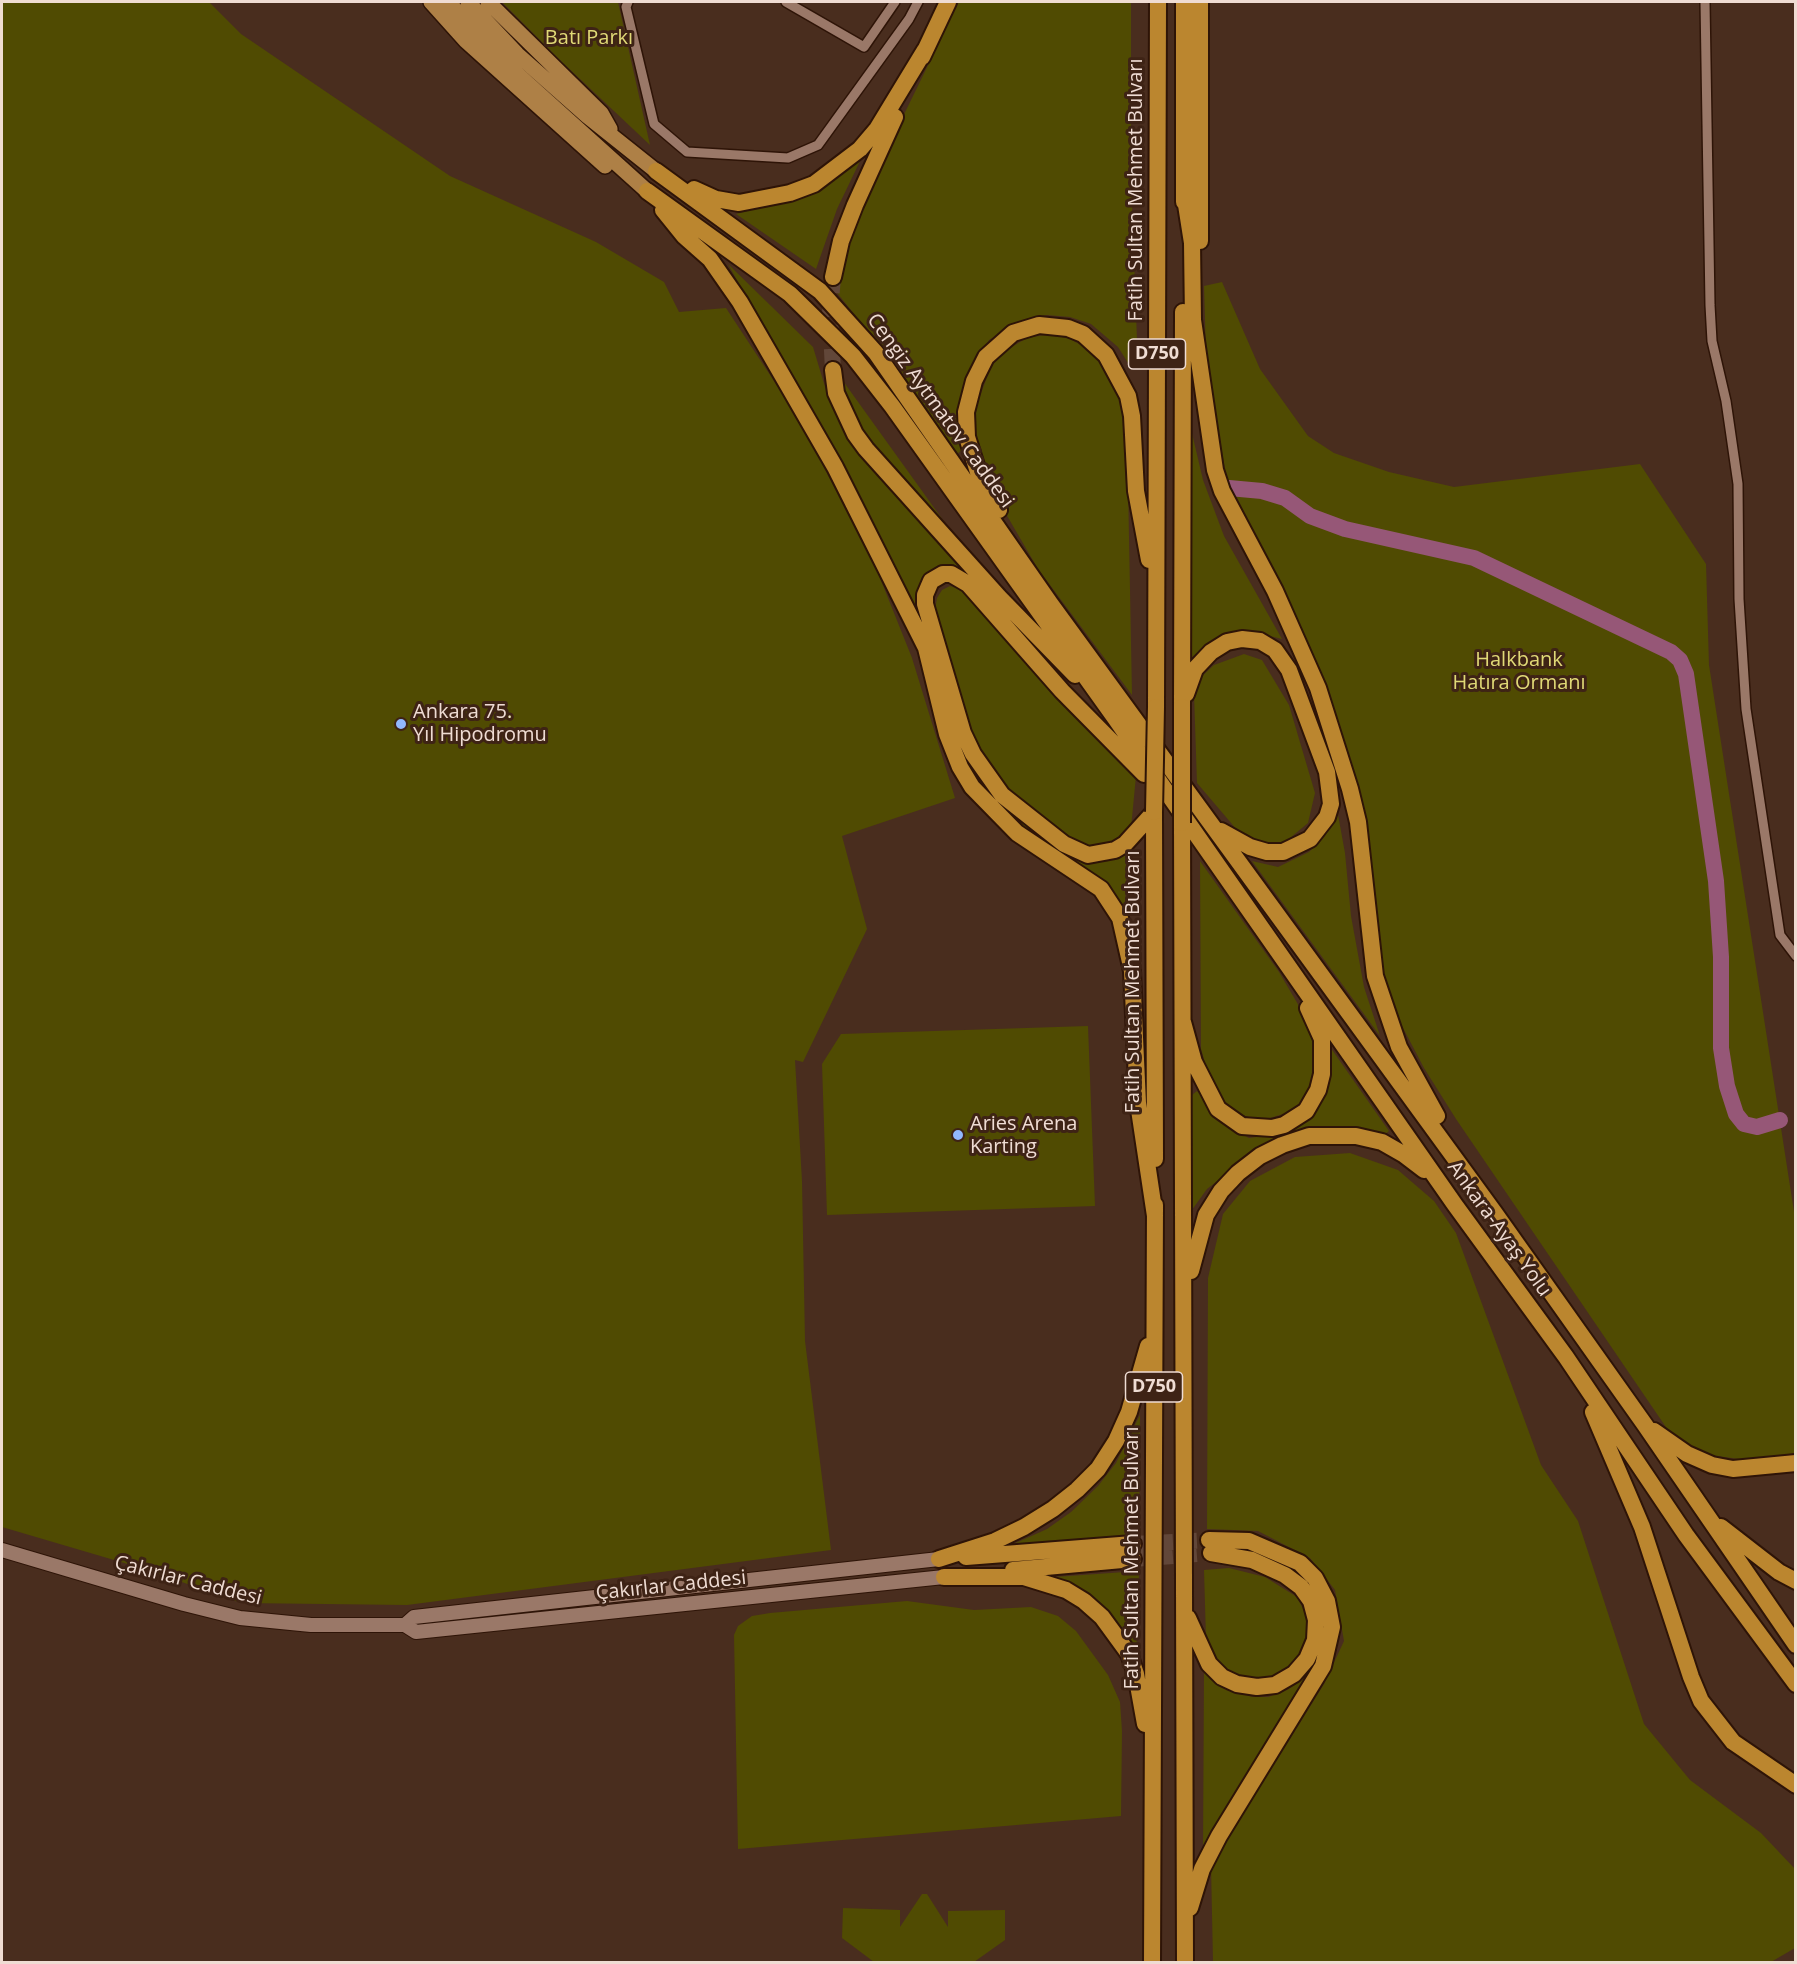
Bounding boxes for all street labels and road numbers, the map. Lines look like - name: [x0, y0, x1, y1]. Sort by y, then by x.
- street label: Fatih Sultan Mehmet Bulvarı: [1124, 58, 1148, 322]
- street label: Cengiz Aytmatov Caddesi: [861, 309, 1019, 513]
- road number: D750: [1128, 339, 1186, 369]
- street label: Fatih Sultan Mehmet Bulvarı: [1121, 850, 1145, 1114]
- street label: Ankara-Ayaş Yolu: [1442, 1157, 1556, 1301]
- road number: D750: [1126, 1372, 1182, 1402]
- street label: Fatih Sultan Mehmet Bulvarı: [1120, 1426, 1144, 1690]
- street label: Çakırlar Caddesi: [112, 1551, 264, 1611]
- street label: Çakırlar Caddesi: [595, 1566, 747, 1606]

